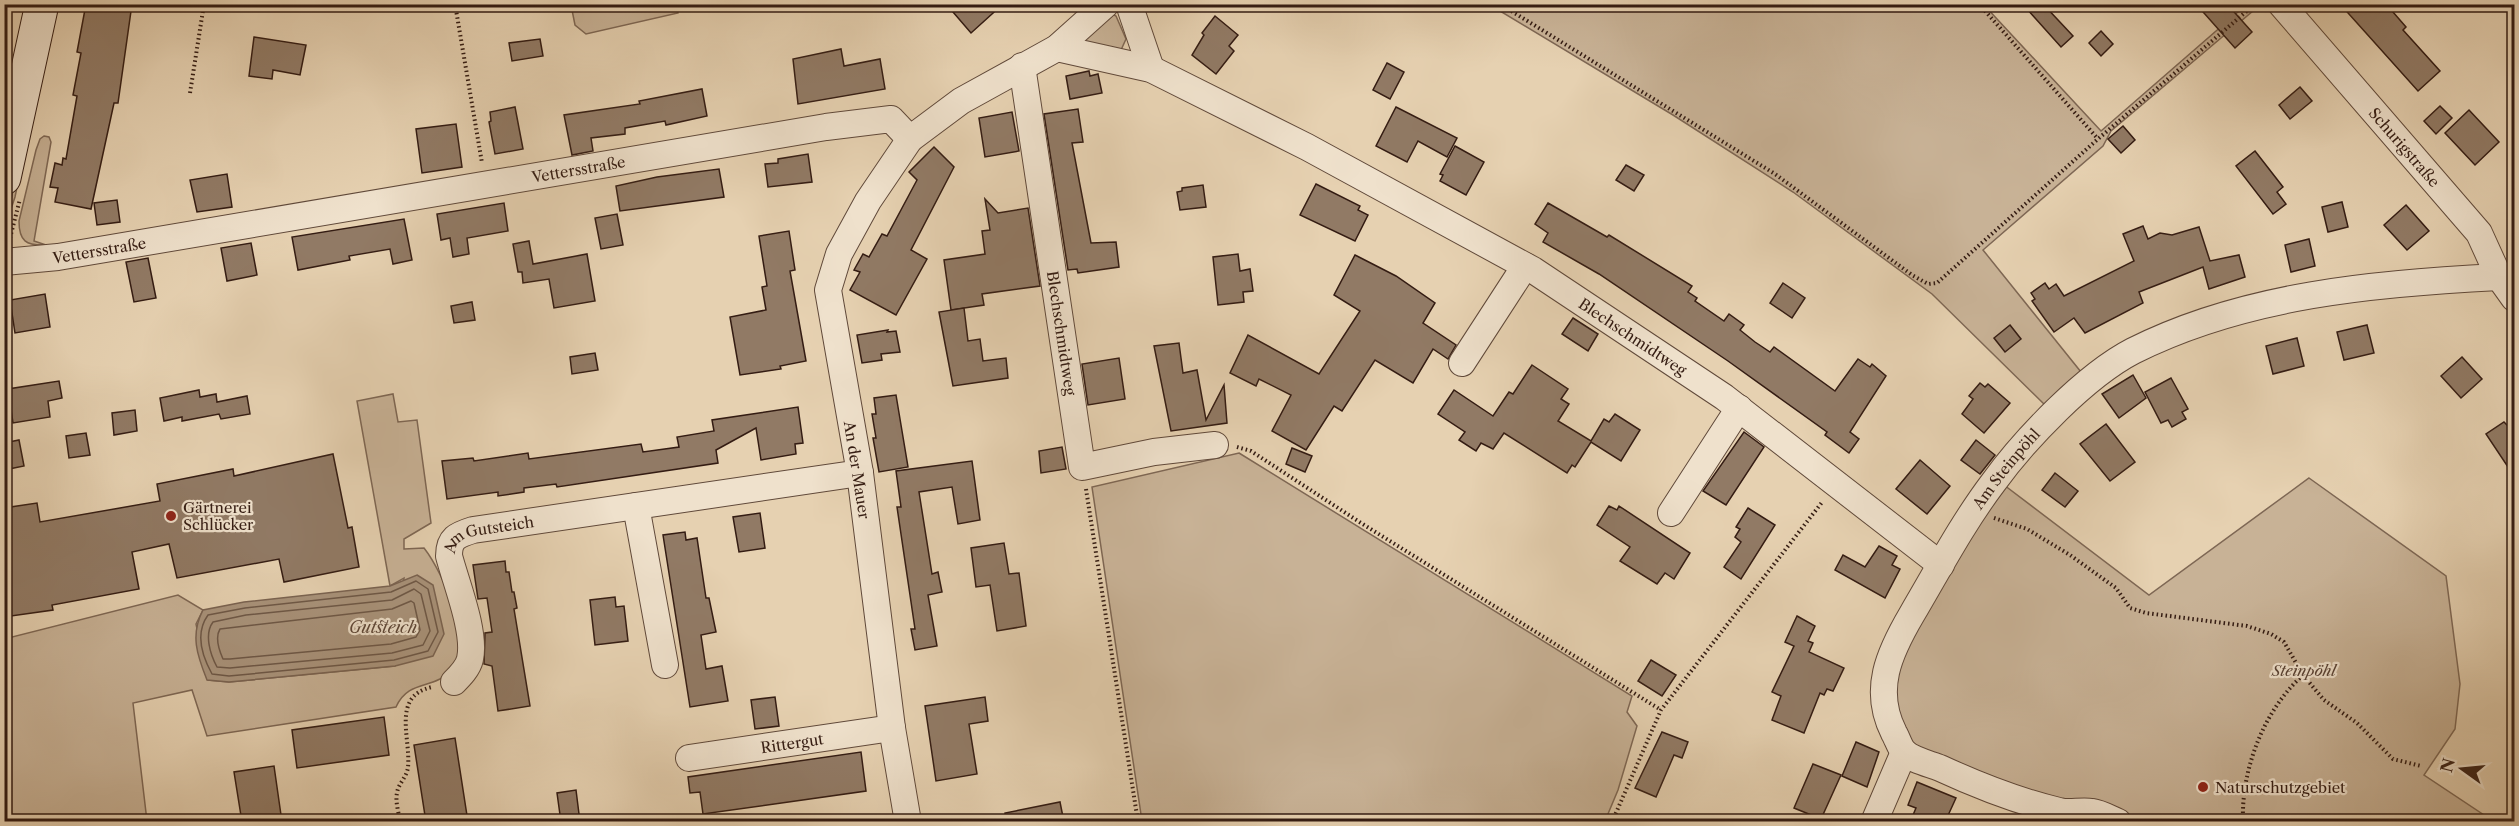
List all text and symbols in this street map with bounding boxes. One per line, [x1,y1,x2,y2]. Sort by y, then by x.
street label: Schurigstraße [2365,103,2444,191]
street label: Vettersstraße [529,152,627,186]
street label: Vettersstraße [51,233,147,267]
street label: Blechschmidtweg [1043,269,1081,397]
street label: Blechschmidtweg [1575,294,1691,379]
street label: An der Mauer [840,419,874,521]
street label: Am Steinpöhl [1967,424,2044,513]
place label: Gärtnerei Schlücker [183,498,254,534]
marker: Gärtnerei Schlücker [164,509,178,523]
street label: Am Gutsteich [439,512,536,556]
water label: Gutsteich [349,617,417,637]
park label: Steinpöhl [2271,661,2338,680]
street label: Rittergut [759,729,825,757]
north arrow [2432,739,2492,799]
text: N [2436,756,2459,774]
place label: Naturschutzgebiet [2215,778,2346,797]
marker: Naturschutzgebiet [2196,780,2210,794]

